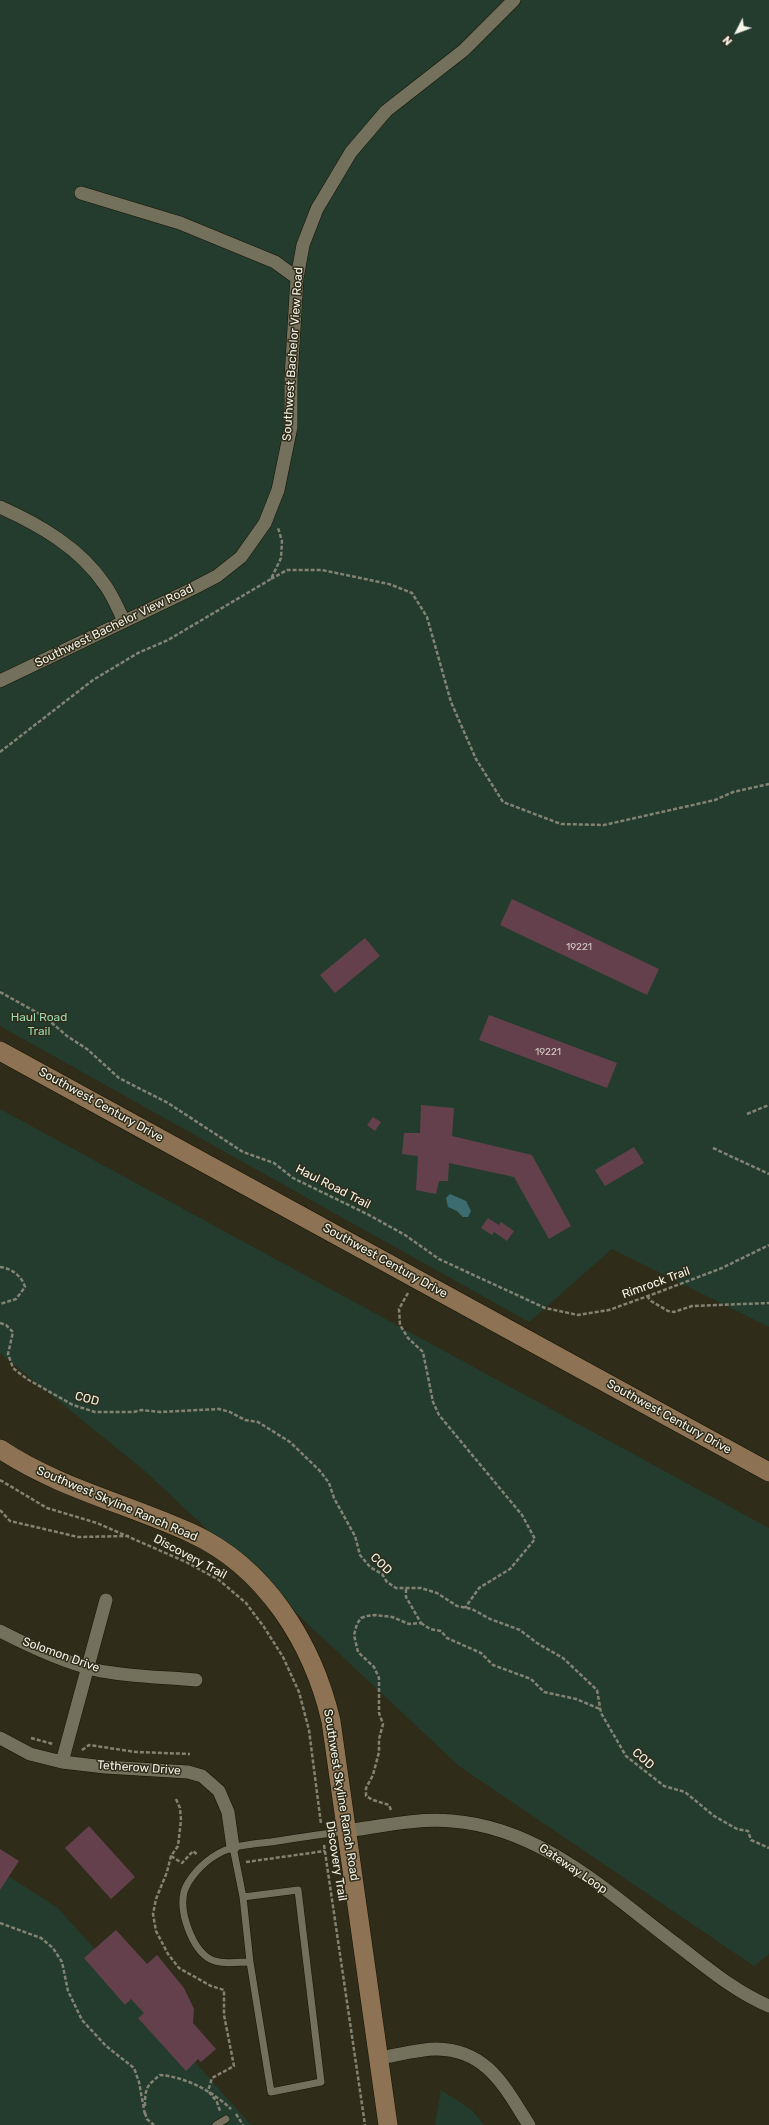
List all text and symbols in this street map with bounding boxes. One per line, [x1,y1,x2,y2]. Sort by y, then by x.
north arrow [717,12,757,52]
text: N [720,33,735,48]
street label: Southwest Bachelor View Road [280,267,306,441]
street label: Southwest Bachelor View Road [33,581,195,671]
house number: 19221 [566,941,592,953]
park label: Haul Road Trail [11,1011,67,1039]
house number: 19221 [535,1046,561,1058]
street label: Southwest Century Drive [36,1065,166,1145]
street label: Haul Road Trail [293,1162,373,1212]
street label: Southwest Century Drive [320,1221,450,1301]
street label: Rimrock Trail [620,1264,692,1302]
street label: Southwest Century Drive [604,1377,734,1457]
street label: COD [73,1389,101,1409]
street label: Southwest Skyline Ranch Road [34,1463,200,1545]
street label: Discovery Trail [151,1532,229,1582]
street label: COD [367,1550,395,1578]
street label: Solomon Drive [21,1634,101,1676]
street label: Southwest Skyline Ranch Road [320,1708,362,1882]
street label: COD [629,1746,657,1772]
street label: Tetherow Drive [97,1758,181,1778]
street label: Discovery Trail [323,1820,349,1902]
street label: Gateway Loop [536,1841,610,1897]

